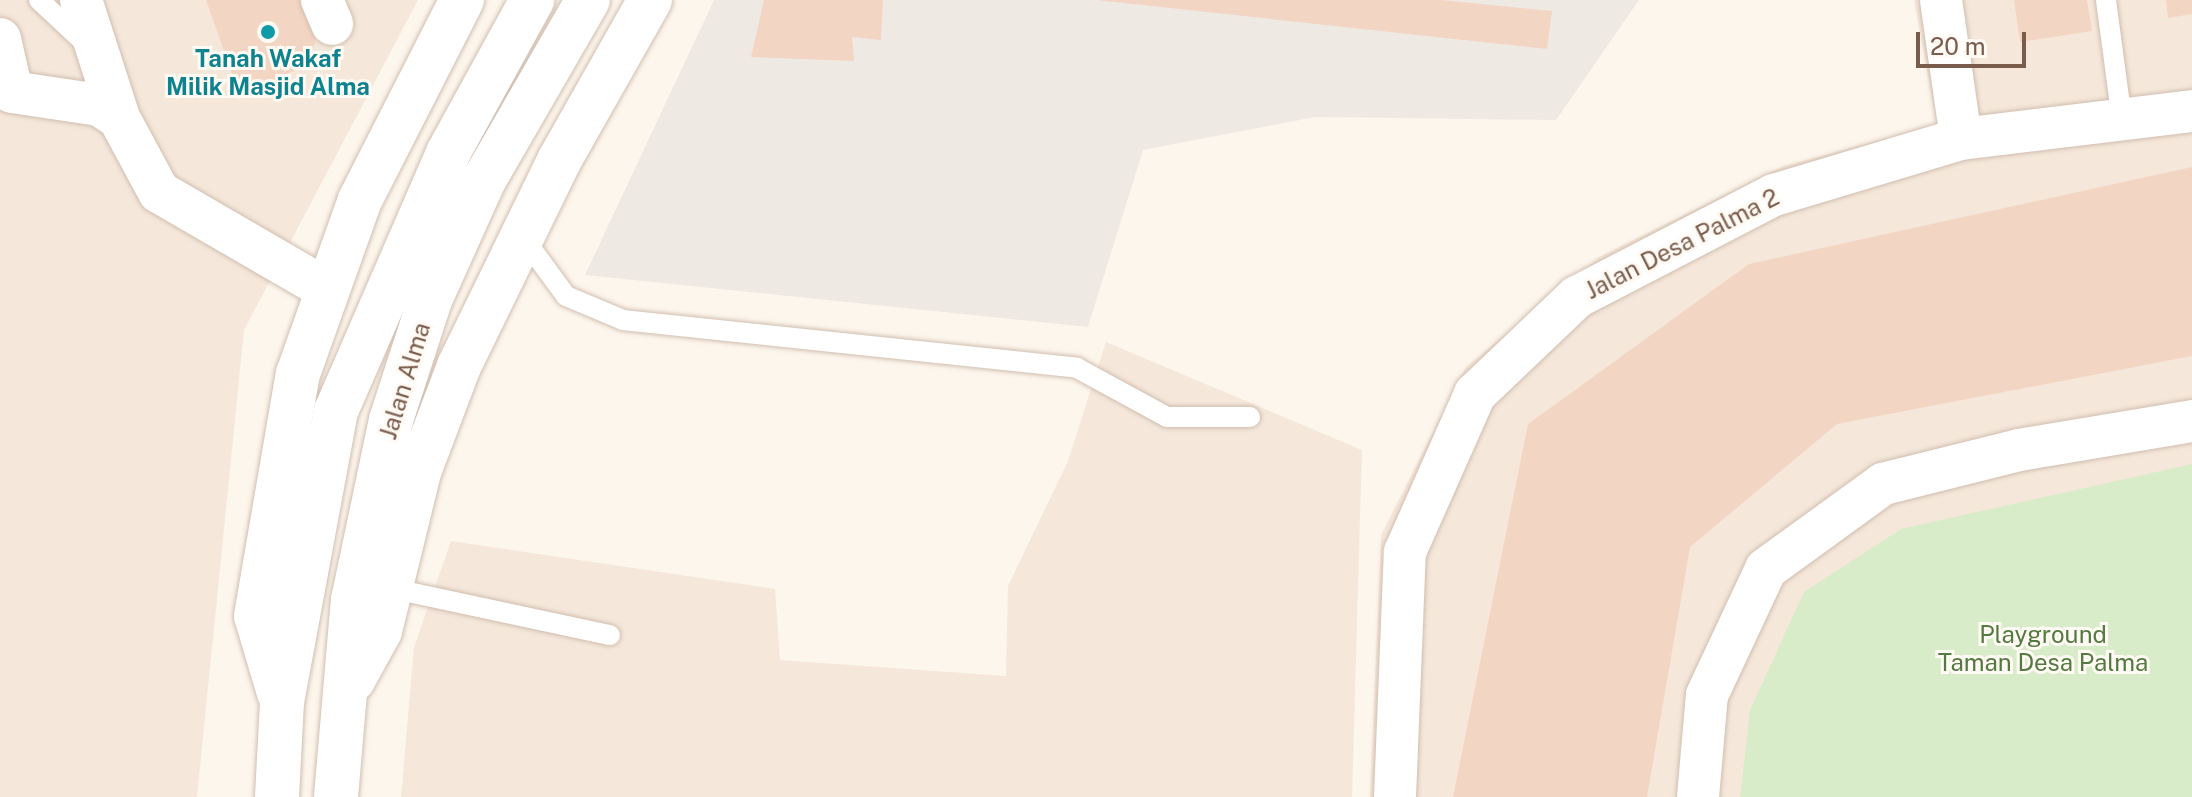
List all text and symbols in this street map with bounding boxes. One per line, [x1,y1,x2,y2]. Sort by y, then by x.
scale bar [1920,16,2030,66]
marker: Tanah Wakaf Milik Masjid Alma [259,23,277,41]
text: 20 m [1930,32,1986,60]
place label: Tanah Wakaf Milik Masjid Alma [166,45,370,101]
street label: Jalan Desa Palma 2 [1580,183,1784,305]
street label: Jalan Alma [374,319,436,443]
park label: Playground Taman Desa Palma [1938,621,2148,677]

